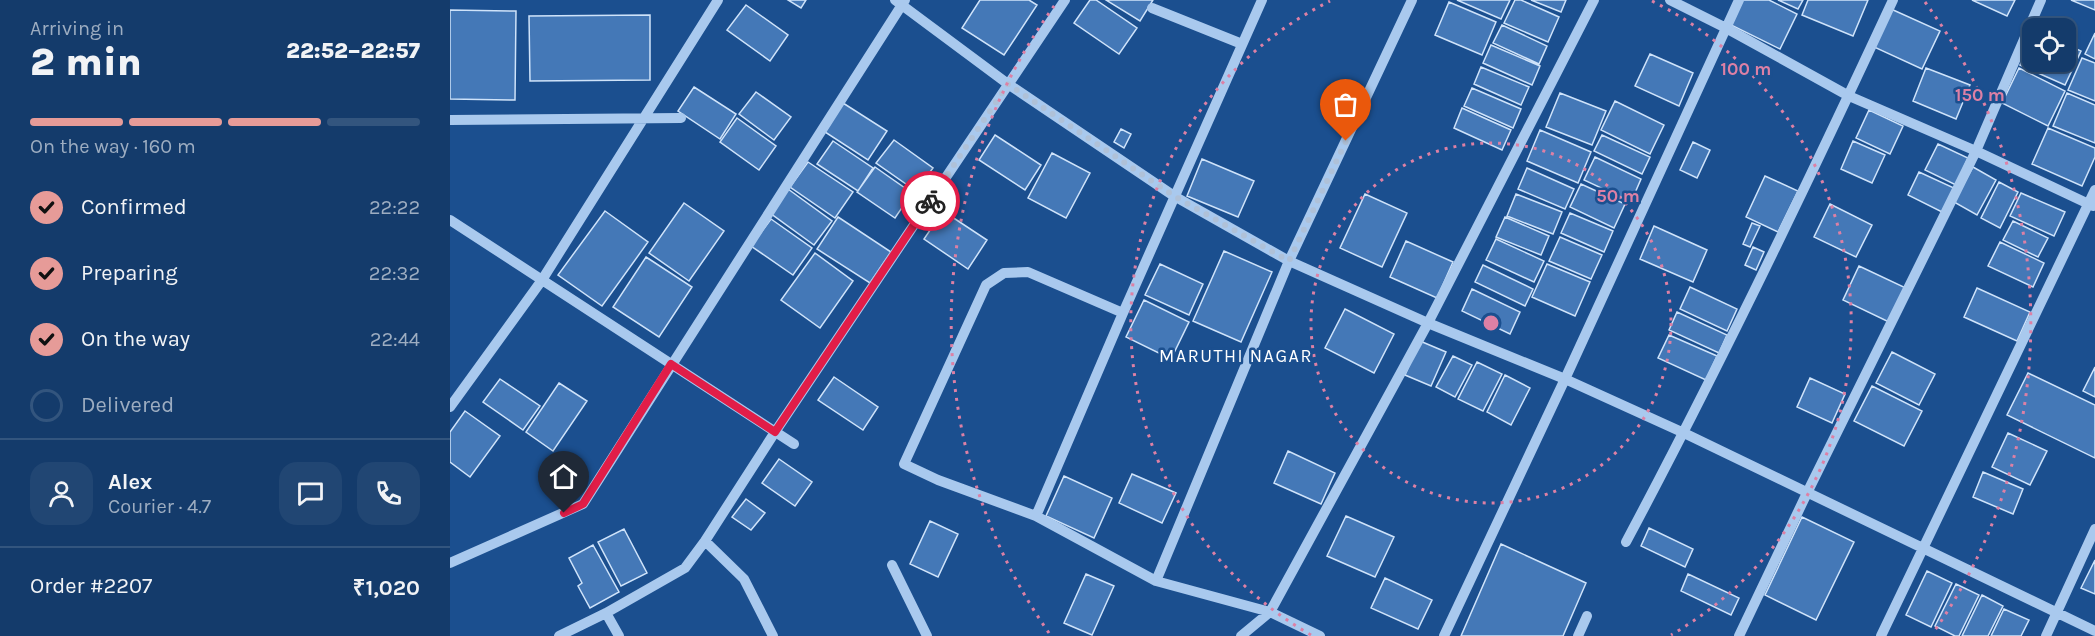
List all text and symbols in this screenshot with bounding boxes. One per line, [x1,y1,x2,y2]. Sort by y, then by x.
text: Arriving in [30,17,124,40]
map controls [2022,18,2076,72]
button: locate [2022,18,2076,72]
text: 22:52–22:57 [286,38,420,64]
text: 2 min [30,39,142,85]
text: 100 m [1721,58,1771,80]
pin [1320,79,1371,141]
text: 150 m [1955,84,2005,106]
icon: bag [1329,88,1362,121]
text: On the way · 160 m [30,135,196,158]
courier [900,171,960,231]
icon: bike [914,185,947,218]
text: 50 m [1596,185,1640,207]
icon: check [30,191,63,224]
text: Confirmed [81,194,187,220]
text: 22:22 [369,196,420,219]
icon: check [30,257,63,290]
text: Preparing [81,260,178,286]
text: 22:32 [369,262,420,285]
centre of rings [1481,313,1501,333]
icon: check [30,323,63,356]
text: On the way [81,326,190,352]
text: 22:44 [370,328,420,351]
district label: MARUTHI NAGAR [1159,345,1313,367]
text: Delivered [81,392,174,418]
pin [538,451,589,513]
icon: home [547,460,580,493]
button: person [30,462,93,525]
button: chat [279,462,342,525]
button: phone [357,462,420,525]
text: Alex [108,469,152,495]
text: Courier · 4.7 [108,495,211,518]
text: Order #2207 [30,573,152,599]
text: ₹1,020 [353,575,420,601]

